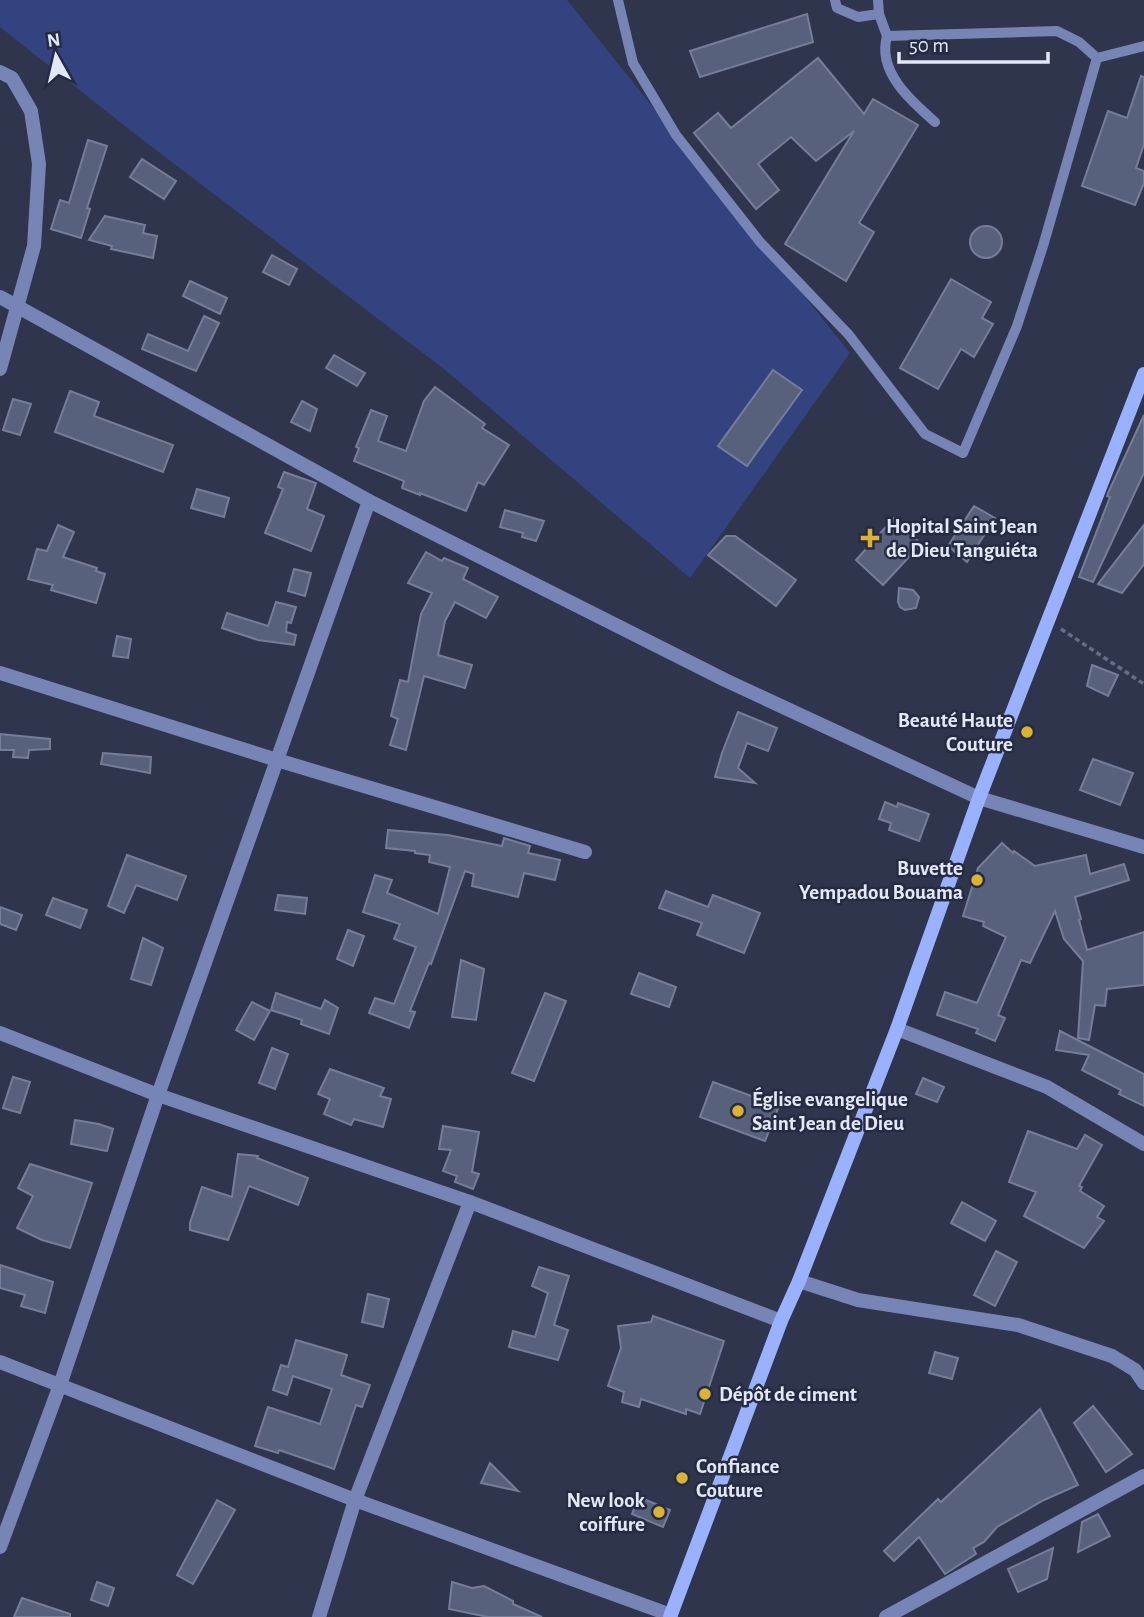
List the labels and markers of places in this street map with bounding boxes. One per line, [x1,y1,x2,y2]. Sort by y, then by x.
place label: Hopital Saint Jean de Dieu Tanguiéta [886,516,1038,561]
marker: Hopital Saint Jean de Dieu Tanguiéta [860,528,880,548]
place label: Beauté Haute Couture [898,710,1013,755]
marker: Beauté Haute Couture [1019,724,1035,740]
place label: Buvette Yempadou Bouama [799,858,963,903]
marker: Buvette Yempadou Bouama [969,872,985,888]
place label: Église evangelique Saint Jean de Dieu [752,1086,908,1134]
marker: Église evangelique Saint Jean de Dieu [730,1103,746,1119]
place label: Dépôt de ciment [719,1384,857,1405]
marker: Dépôt de ciment [697,1386,713,1402]
place label: Confiance Couture [696,1456,779,1501]
marker: Confiance Couture [674,1470,690,1486]
place label: New look coiffure [566,1490,646,1535]
marker: New look coiffure [651,1504,667,1520]

